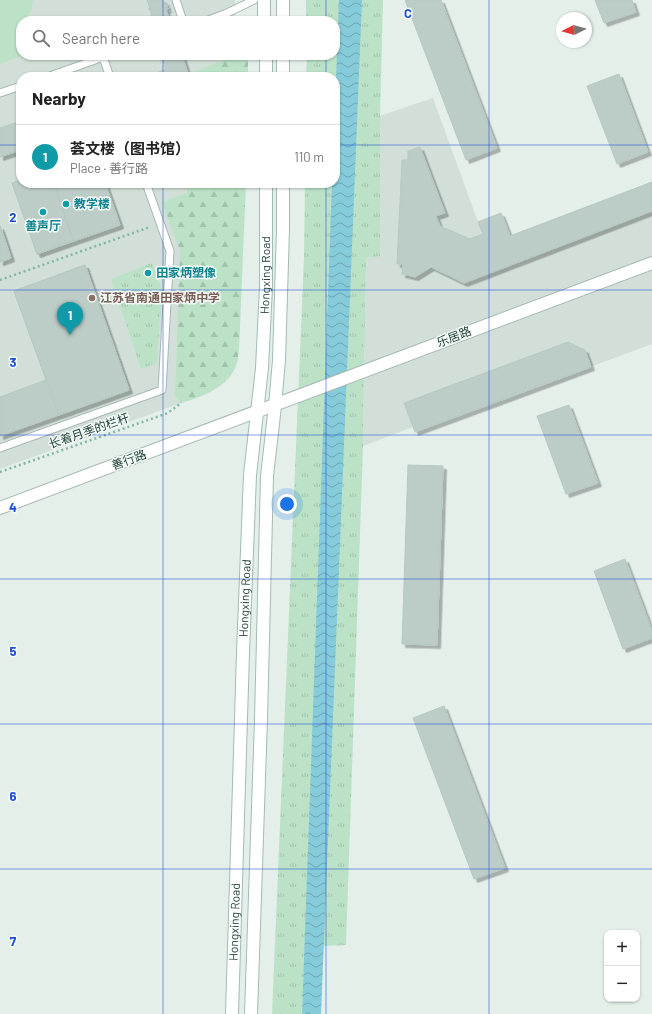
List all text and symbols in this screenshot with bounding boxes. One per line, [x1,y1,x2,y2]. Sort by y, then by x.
text: C [404,5,412,21]
north arrow [556,12,592,48]
search box [16,16,340,60]
icon: search [30,27,52,49]
text: Search here [62,29,140,47]
text: Nearby [32,88,86,108]
text: 荟文楼（图书馆） [70,139,190,157]
text: 1 [43,149,47,165]
text: 110 m [294,149,324,165]
text: Place · 善行路 [70,160,148,176]
place label: 教学楼 [74,196,110,210]
marker: 教学楼 [61,199,71,209]
marker: 善声厅 [38,207,48,217]
text: 2 [9,209,17,225]
place label: 善声厅 [25,218,61,232]
street label: Hongxing Road [257,236,272,314]
place label: 田家炳塑像 [156,265,216,279]
marker: 田家炳塑像 [143,268,153,278]
place label: 江苏省南通田家炳中学 [100,290,220,304]
marker: 江苏省南通田家炳中学 [87,293,97,303]
pin: 1 [57,302,83,335]
street label: 乐居路 [434,323,473,349]
text: 3 [9,354,17,370]
street label: 长着月季的栏杆 [47,410,131,450]
street label: 善行路 [109,446,148,472]
your location [277,494,297,514]
text: 4 [9,499,17,515]
street label: Hongxing Road [236,559,253,637]
text: 5 [9,643,17,659]
text: 6 [10,788,17,804]
street label: Hongxing Road [226,883,242,961]
map controls [604,930,640,1002]
button: + [604,930,640,966]
text: 7 [10,933,17,949]
button: − [604,966,640,1002]

